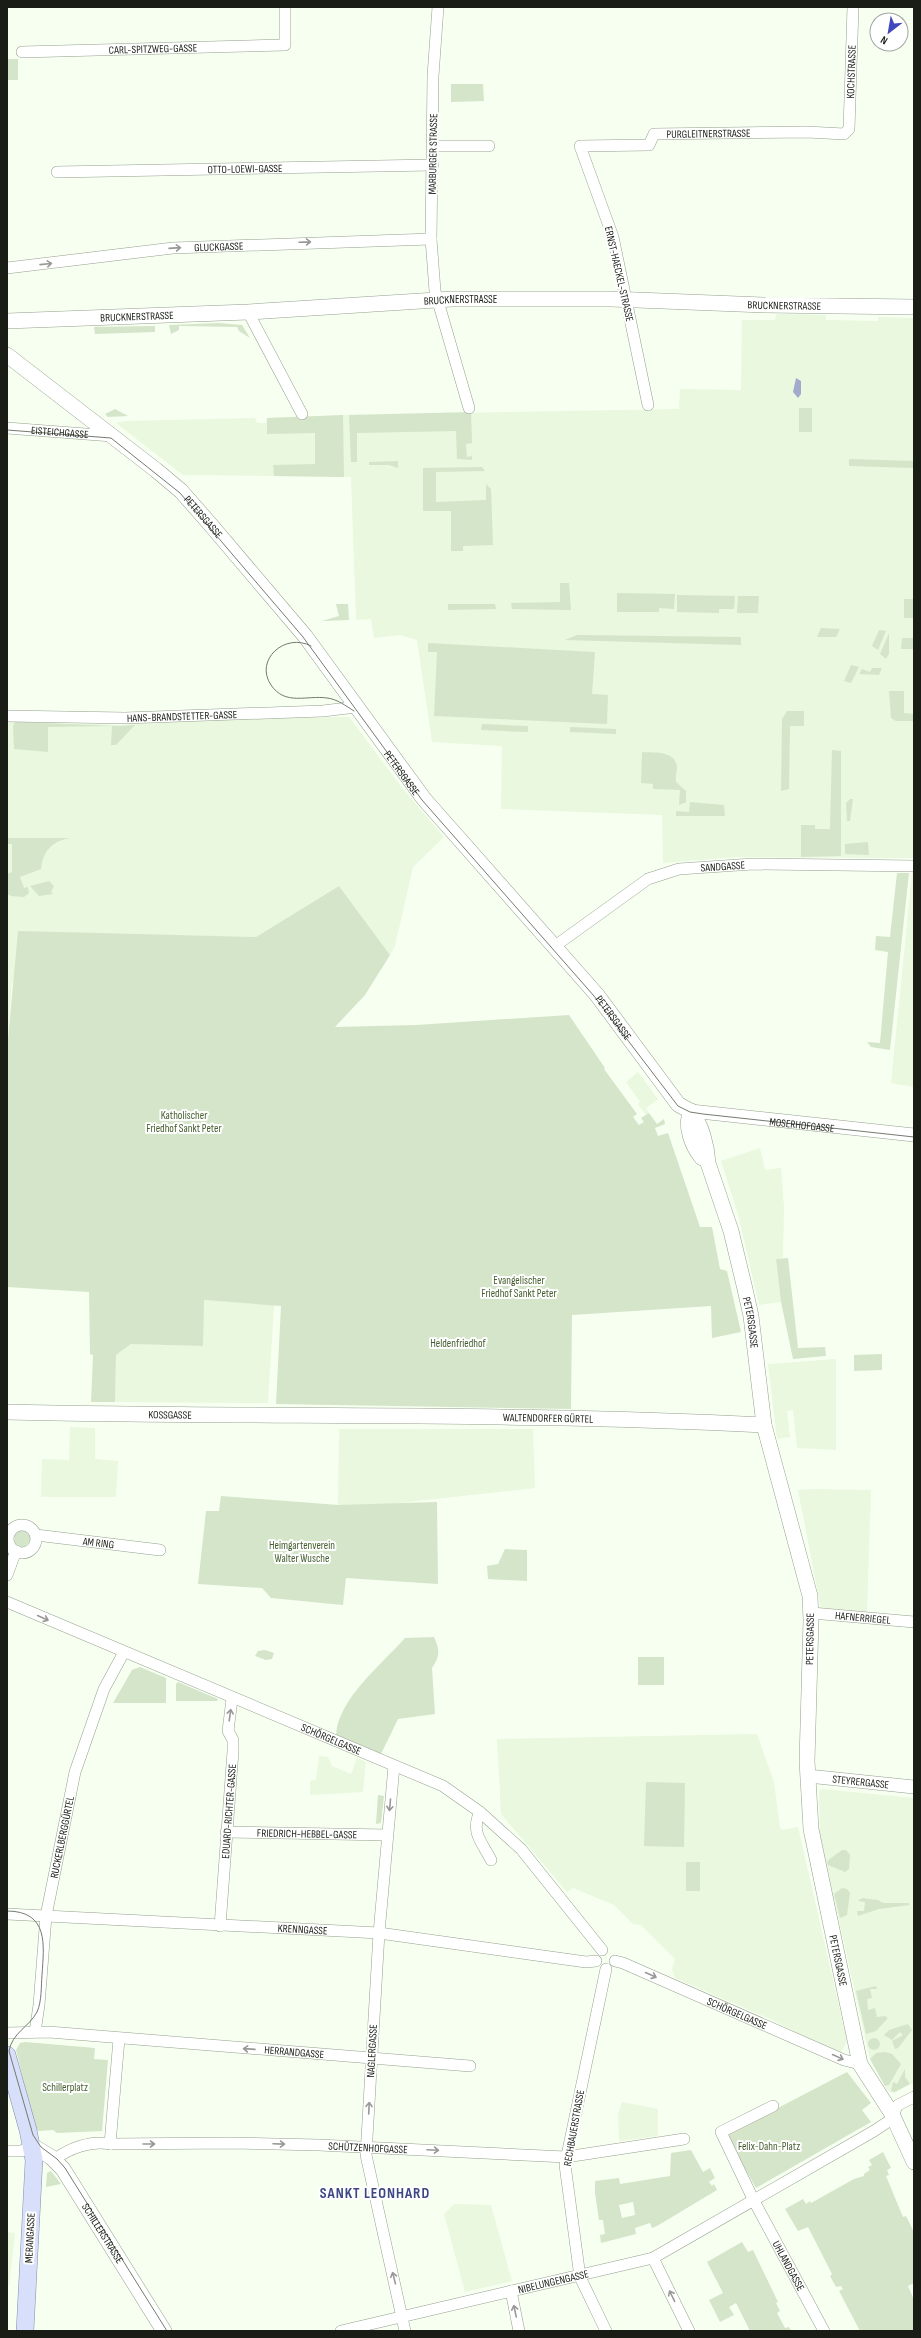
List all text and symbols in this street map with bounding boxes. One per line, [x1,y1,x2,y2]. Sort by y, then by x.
north arrow [869,12,909,52]
text: N [878,33,890,47]
street label: CARL-SPITZWEG-GASSE [109,41,197,56]
street label: KOCHSTRASSE [844,45,858,99]
street label: MARBURGER STRASSE [426,113,440,195]
street label: PURGLEITNERSTRASSE [666,126,751,140]
street label: OTTO-LOEWI-GASSE [207,161,283,176]
street label: ERNST-HAECKEL-STRASSE [602,225,636,323]
street label: GLUCKGASSE [194,239,244,254]
one-way arrow [298,239,311,246]
one-way arrow [168,244,181,252]
one-way arrow [39,260,52,267]
street label: BRUCKNERSTRASSE [423,293,497,307]
street label: BRUCKNERSTRASSE [747,298,821,312]
street label: BRUCKNERSTRASSE [100,308,174,324]
street label: EISTEICHGASSE [31,423,89,441]
street label: PETERSGASSE [181,493,225,541]
street label: HANS-BRANDSTETTER-GASSE [127,708,237,724]
street label: PETERSGASSE [382,748,423,798]
street label: SANDGASSE [700,858,745,874]
street label: PETERSGASSE [593,993,634,1042]
park label: Katholischer Friedhof Sankt Peter [146,1109,222,1135]
street label: MOSERHOFGASSE [769,1115,835,1135]
park label: Evangelischer Friedhof Sankt Peter [481,1274,557,1300]
street label: PETERSGASSE [740,1295,761,1349]
park label: Heldenfriedhof [430,1337,487,1350]
street label: KOSSGASSE [148,1408,192,1421]
street label: WALTENDORFER GÜRTEL [503,1411,593,1425]
street label: AM RING [81,1534,115,1551]
park label: Heimgartenverein Walter Wusche [269,1539,335,1565]
street label: HAFNERRIEGEL [834,1609,891,1626]
street label: PETERSGASSE [803,1613,817,1665]
one-way arrow [36,1615,48,1623]
one-way arrow [226,1709,234,1722]
street label: SCHÖRGELGASSE [299,1720,363,1757]
street label: EDUARD-RICHTER-GASSE [219,1764,239,1859]
street label: STEYRERGASSE [832,1772,890,1791]
street label: RUCKERLBERGGÜRTEL [47,1795,76,1879]
one-way arrow [386,1798,394,1811]
street label: FRIEDRICH-HEBBEL-GASSE [257,1826,357,1841]
street label: KRENNGASSE [277,1921,328,1937]
street label: PETERSGASSE [827,1934,850,1987]
one-way arrow [645,1972,657,1979]
street label: SCHÖRGELGASSE [705,1994,769,2032]
street label: NAGLERGASSE [364,2024,380,2078]
street label: HERRANDGASSE [264,2043,325,2061]
one-way arrow [243,2045,256,2052]
one-way arrow [831,2054,843,2061]
park label: Schillerplatz [42,2081,88,2094]
street label: RECHBAUERSTRASSE [561,2089,587,2167]
one-way arrow [366,2102,373,2115]
street label: SCHÜTZENHOFGASSE [328,2139,408,2156]
one-way arrow [142,2140,155,2148]
one-way arrow [272,2140,285,2148]
park label: Felix-Dahn-Platz [738,2140,800,2153]
one-way arrow [426,2146,439,2154]
district label: SANKT LEONHARD [320,2184,430,2203]
street label: SCHILLERSTRASSE [79,2201,127,2266]
street label: MERANGASSE [22,2213,38,2263]
street label: UHLANDGASSE [770,2238,808,2293]
street label: NIBELUNGENGASSE [517,2267,590,2296]
one-way arrow [390,2272,397,2285]
one-way arrow [668,2290,675,2302]
one-way arrow [511,2305,519,2318]

